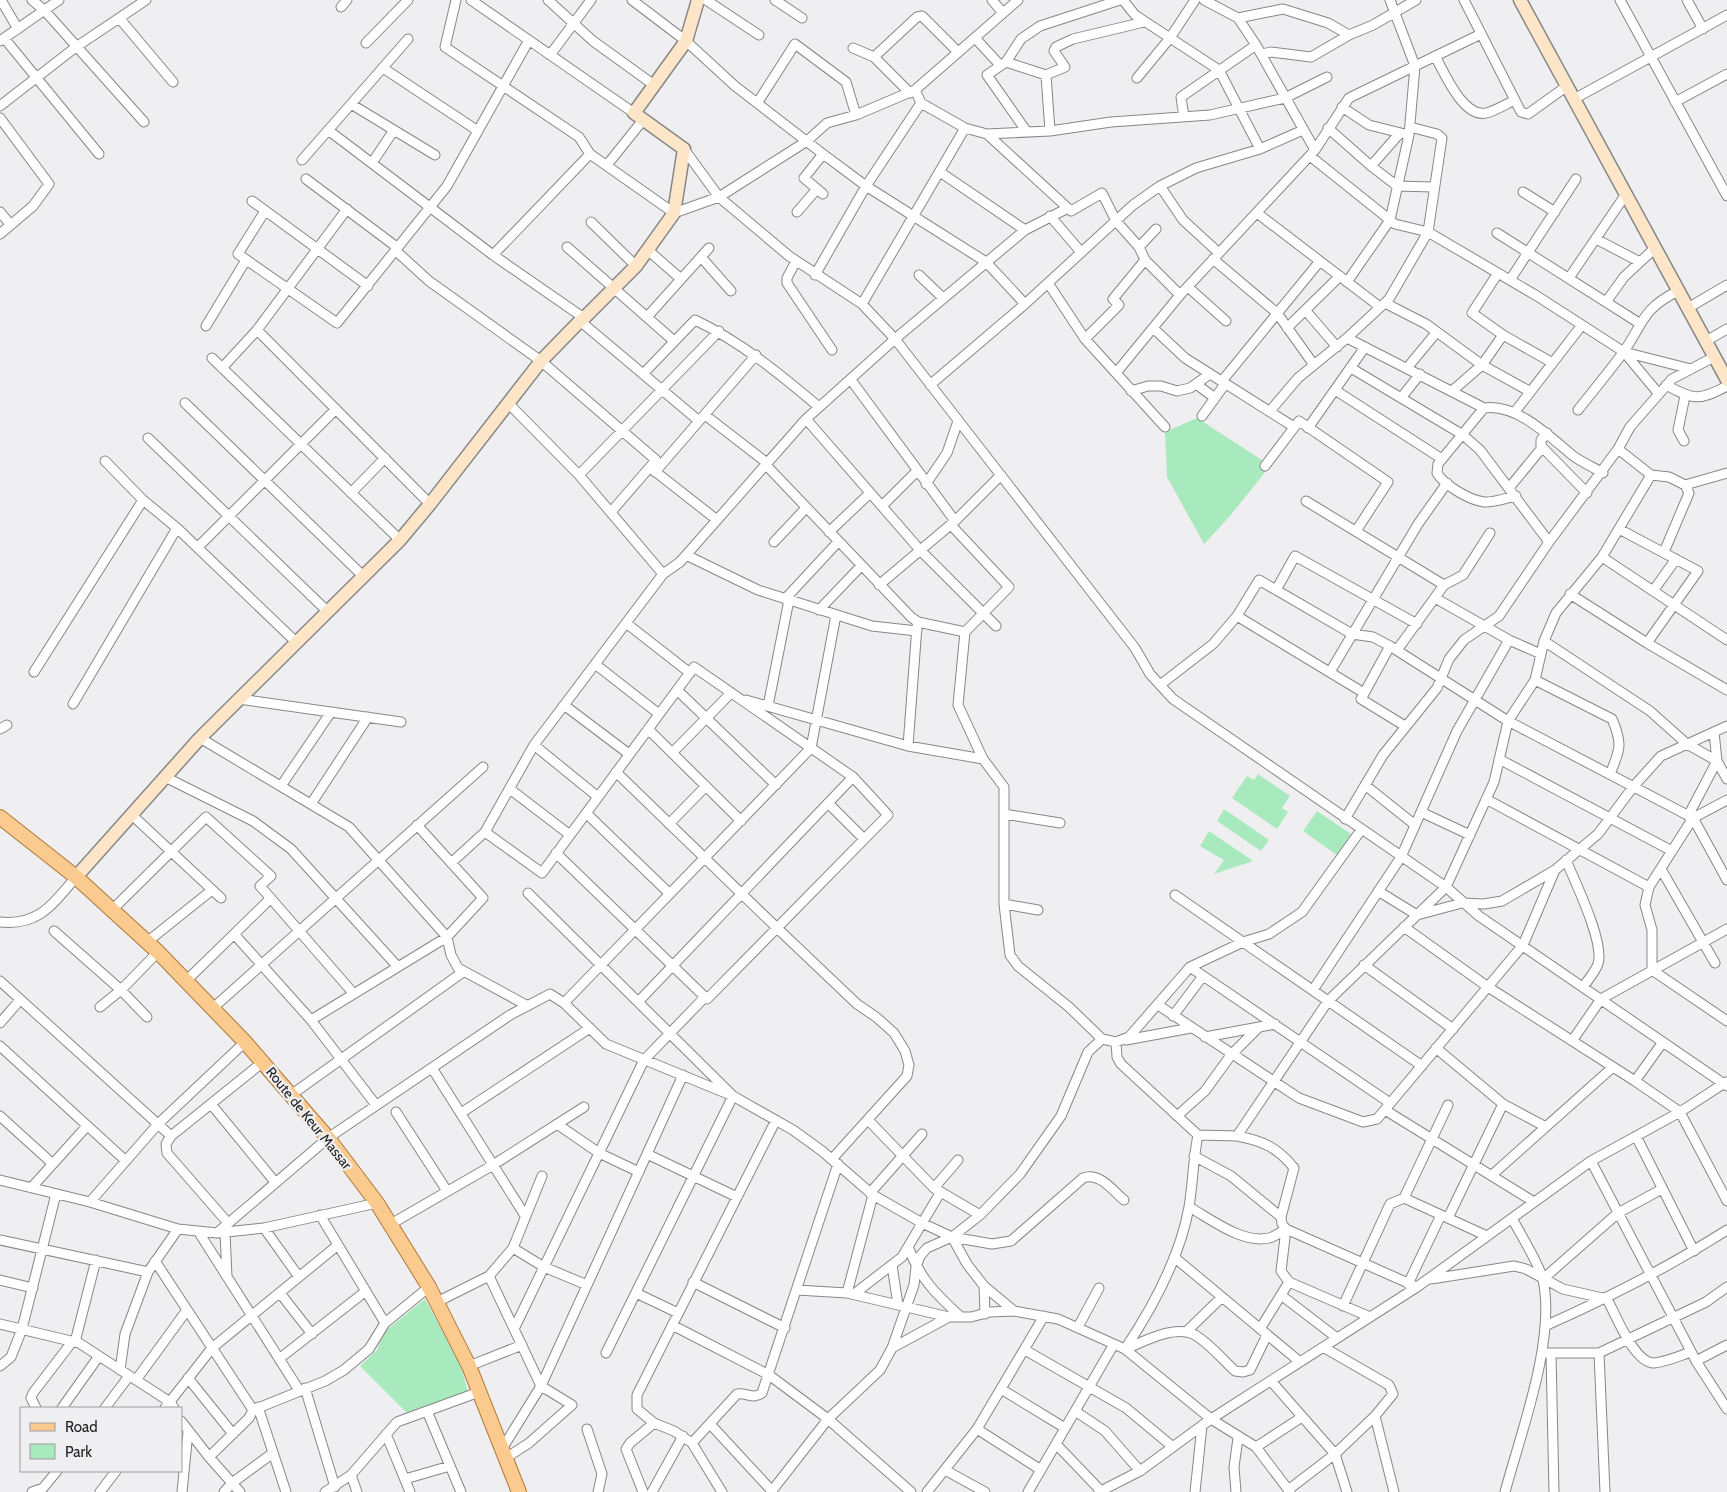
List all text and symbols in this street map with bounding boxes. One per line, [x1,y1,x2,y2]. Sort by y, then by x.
street label: Route de Keur Massar [262,1063,356,1173]
legend [20,1407,182,1472]
text: Road [65,1418,98,1436]
text: Park [65,1443,92,1461]

